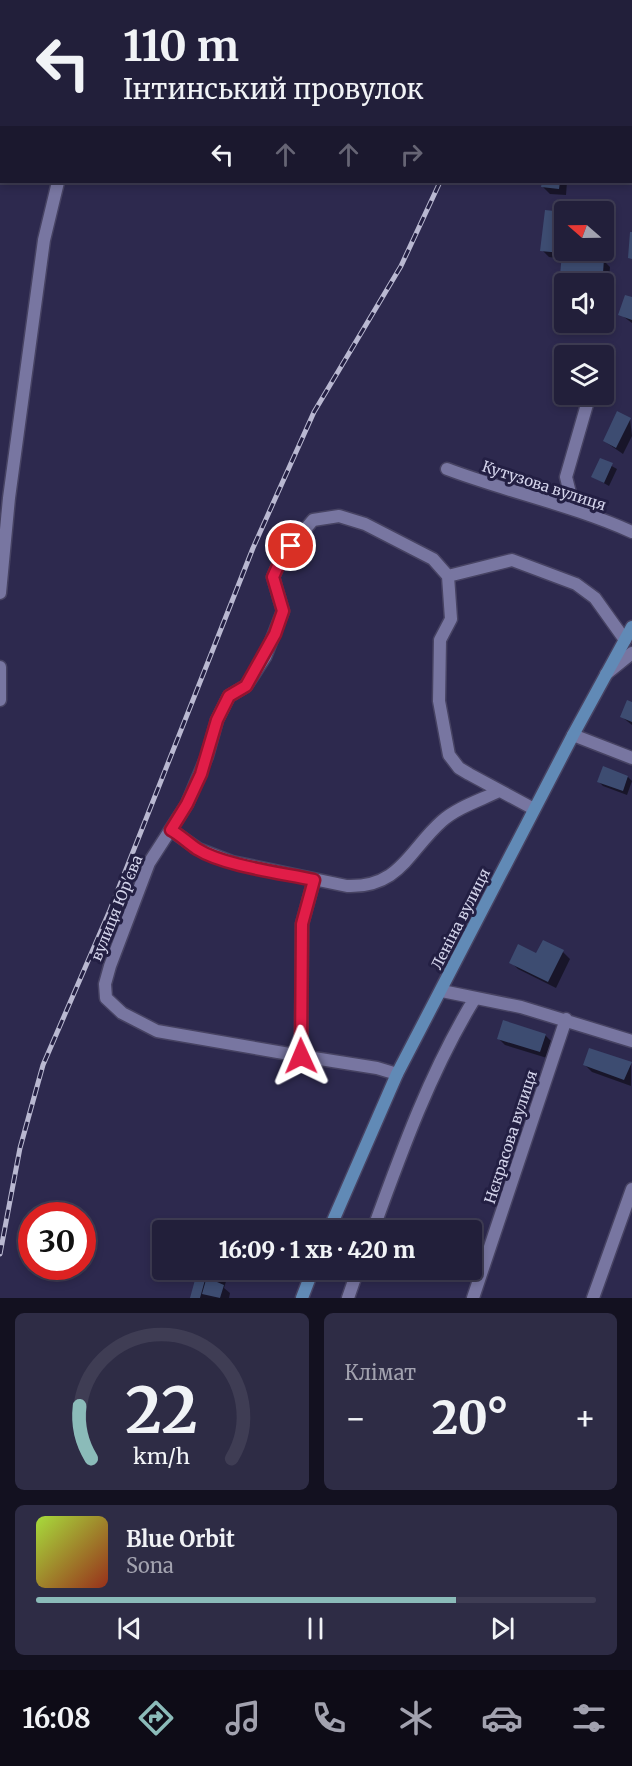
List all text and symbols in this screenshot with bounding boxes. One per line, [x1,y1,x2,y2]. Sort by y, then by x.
text: 110 m [123,20,239,72]
icon: left [24,24,102,102]
text: Інтинський провулок [123,72,423,106]
icon: left [206,138,239,171]
icon: ahead [269,138,302,171]
icon: ahead [332,138,365,171]
icon: right [395,138,428,171]
north arrow [554,201,614,261]
map controls [554,201,614,405]
button: sound [554,273,614,333]
button: layers [554,345,614,405]
street label: Кутузова вулиця [480,457,609,515]
pin [265,520,316,571]
icon: arrive [274,529,307,562]
street label: вулиця Юр'єва [87,852,146,963]
street label: Леніна вулиця [427,865,494,973]
position arrow [269,1024,333,1088]
street label: Нєкрасова вулиця [480,1068,541,1206]
speed limit sign: 30 [18,1202,96,1280]
text: 16:09 · 1 хв · 420 m [219,1236,415,1264]
text: Клімат [345,1360,416,1385]
text: 22 [125,1372,198,1450]
text: 20° [432,1390,509,1446]
text: − [345,1398,367,1439]
text: + [574,1398,596,1439]
text: km/h [133,1443,190,1470]
text: Blue Orbit [126,1525,235,1553]
text: Sona [126,1553,174,1578]
icon: previous [113,1612,146,1645]
icon: pause [299,1612,332,1645]
icon: next [486,1612,519,1645]
icon: directions [135,1697,177,1739]
icon: music [222,1697,264,1739]
icon: phone [308,1697,350,1739]
icon: climate [395,1697,437,1739]
icon: car [481,1697,523,1739]
icon: filters [568,1697,610,1739]
text: 16:08 [22,1701,91,1735]

